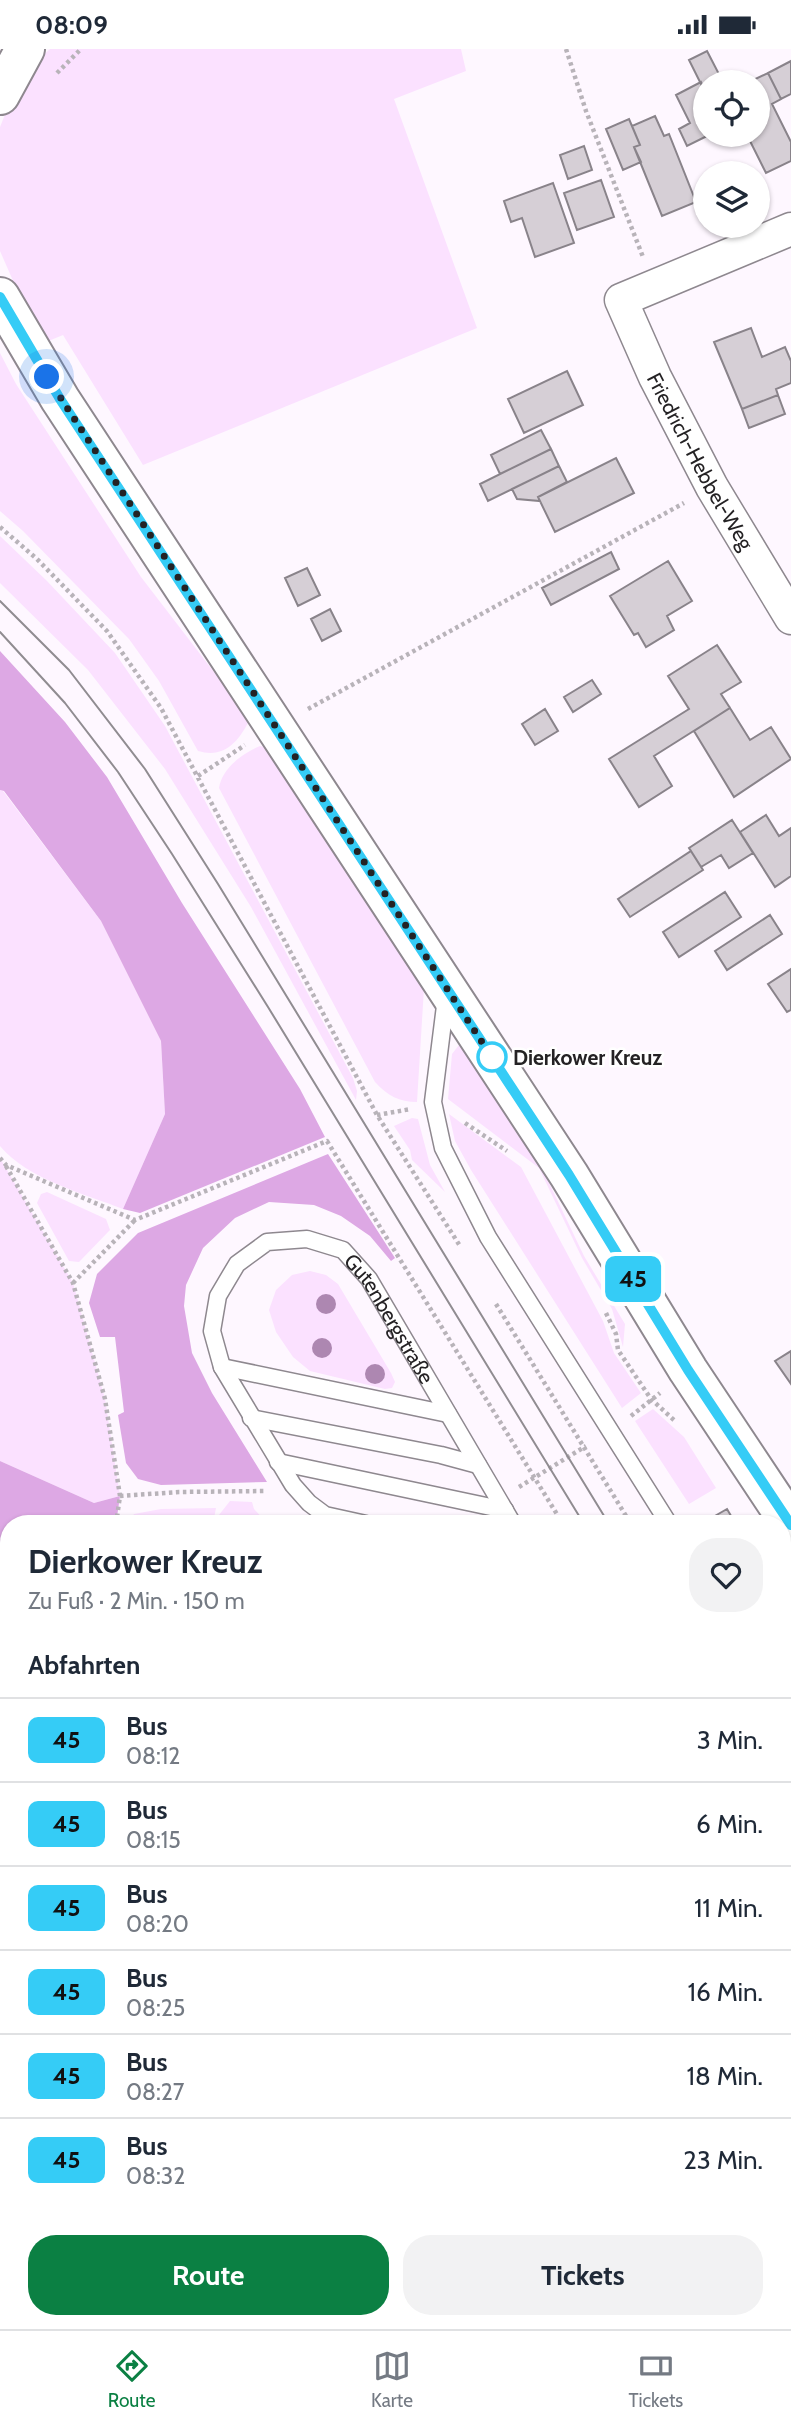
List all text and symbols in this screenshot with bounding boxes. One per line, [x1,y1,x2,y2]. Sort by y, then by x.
text: 08:09 [35,9,108,41]
map controls [693,70,770,238]
button: locate [693,70,770,147]
button: layers [693,161,770,238]
your location [29,359,64,394]
street label: Friedrich-Hebbel-Weg [642,368,759,554]
marker: Dierkower Kreuz [477,1042,507,1072]
place label: Dierkower Kreuz [513,1045,662,1070]
street label: Gutenbergstraße [339,1248,440,1388]
line badge: 45 [602,1256,664,1302]
text: 45 [619,1264,647,1293]
button: heart [689,1538,763,1612]
text: Dierkower Kreuz [28,1541,262,1581]
text: Zu Fuß · 2 Min. · 150 m [28,1587,245,1615]
text: Abfahrten [28,1649,140,1681]
text: Bus [126,1710,167,1742]
text: 3 Min. [697,1724,763,1756]
text: 45 [53,1725,80,1754]
text: 08:12 [126,1742,180,1770]
text: Bus [126,1794,167,1826]
text: 6 Min. [696,1808,763,1840]
text: 45 [53,1809,80,1838]
text: 08:15 [126,1826,181,1854]
text: Bus [126,1878,167,1910]
text: 11 Min. [694,1892,763,1924]
text: 45 [53,1893,80,1922]
text: 08:20 [126,1910,189,1938]
text: Bus [126,1962,167,1994]
text: 16 Min. [688,1976,763,2008]
text: 45 [53,1977,80,2006]
text: 08:25 [126,1994,185,2022]
text: Bus [126,2046,167,2078]
text: 18 Min. [687,2060,763,2092]
text: 45 [53,2061,80,2090]
text: 08:27 [126,2078,184,2106]
text: Bus [126,2130,167,2162]
text: 23 Min. [683,2144,763,2176]
text: 45 [53,2145,80,2174]
text: 08:32 [126,2162,185,2190]
button: Route [28,2235,389,2315]
button: Tickets [403,2235,763,2315]
tab: Route [108,2347,155,2412]
tab: Karte [371,2347,413,2412]
tab: Tickets [628,2347,683,2412]

